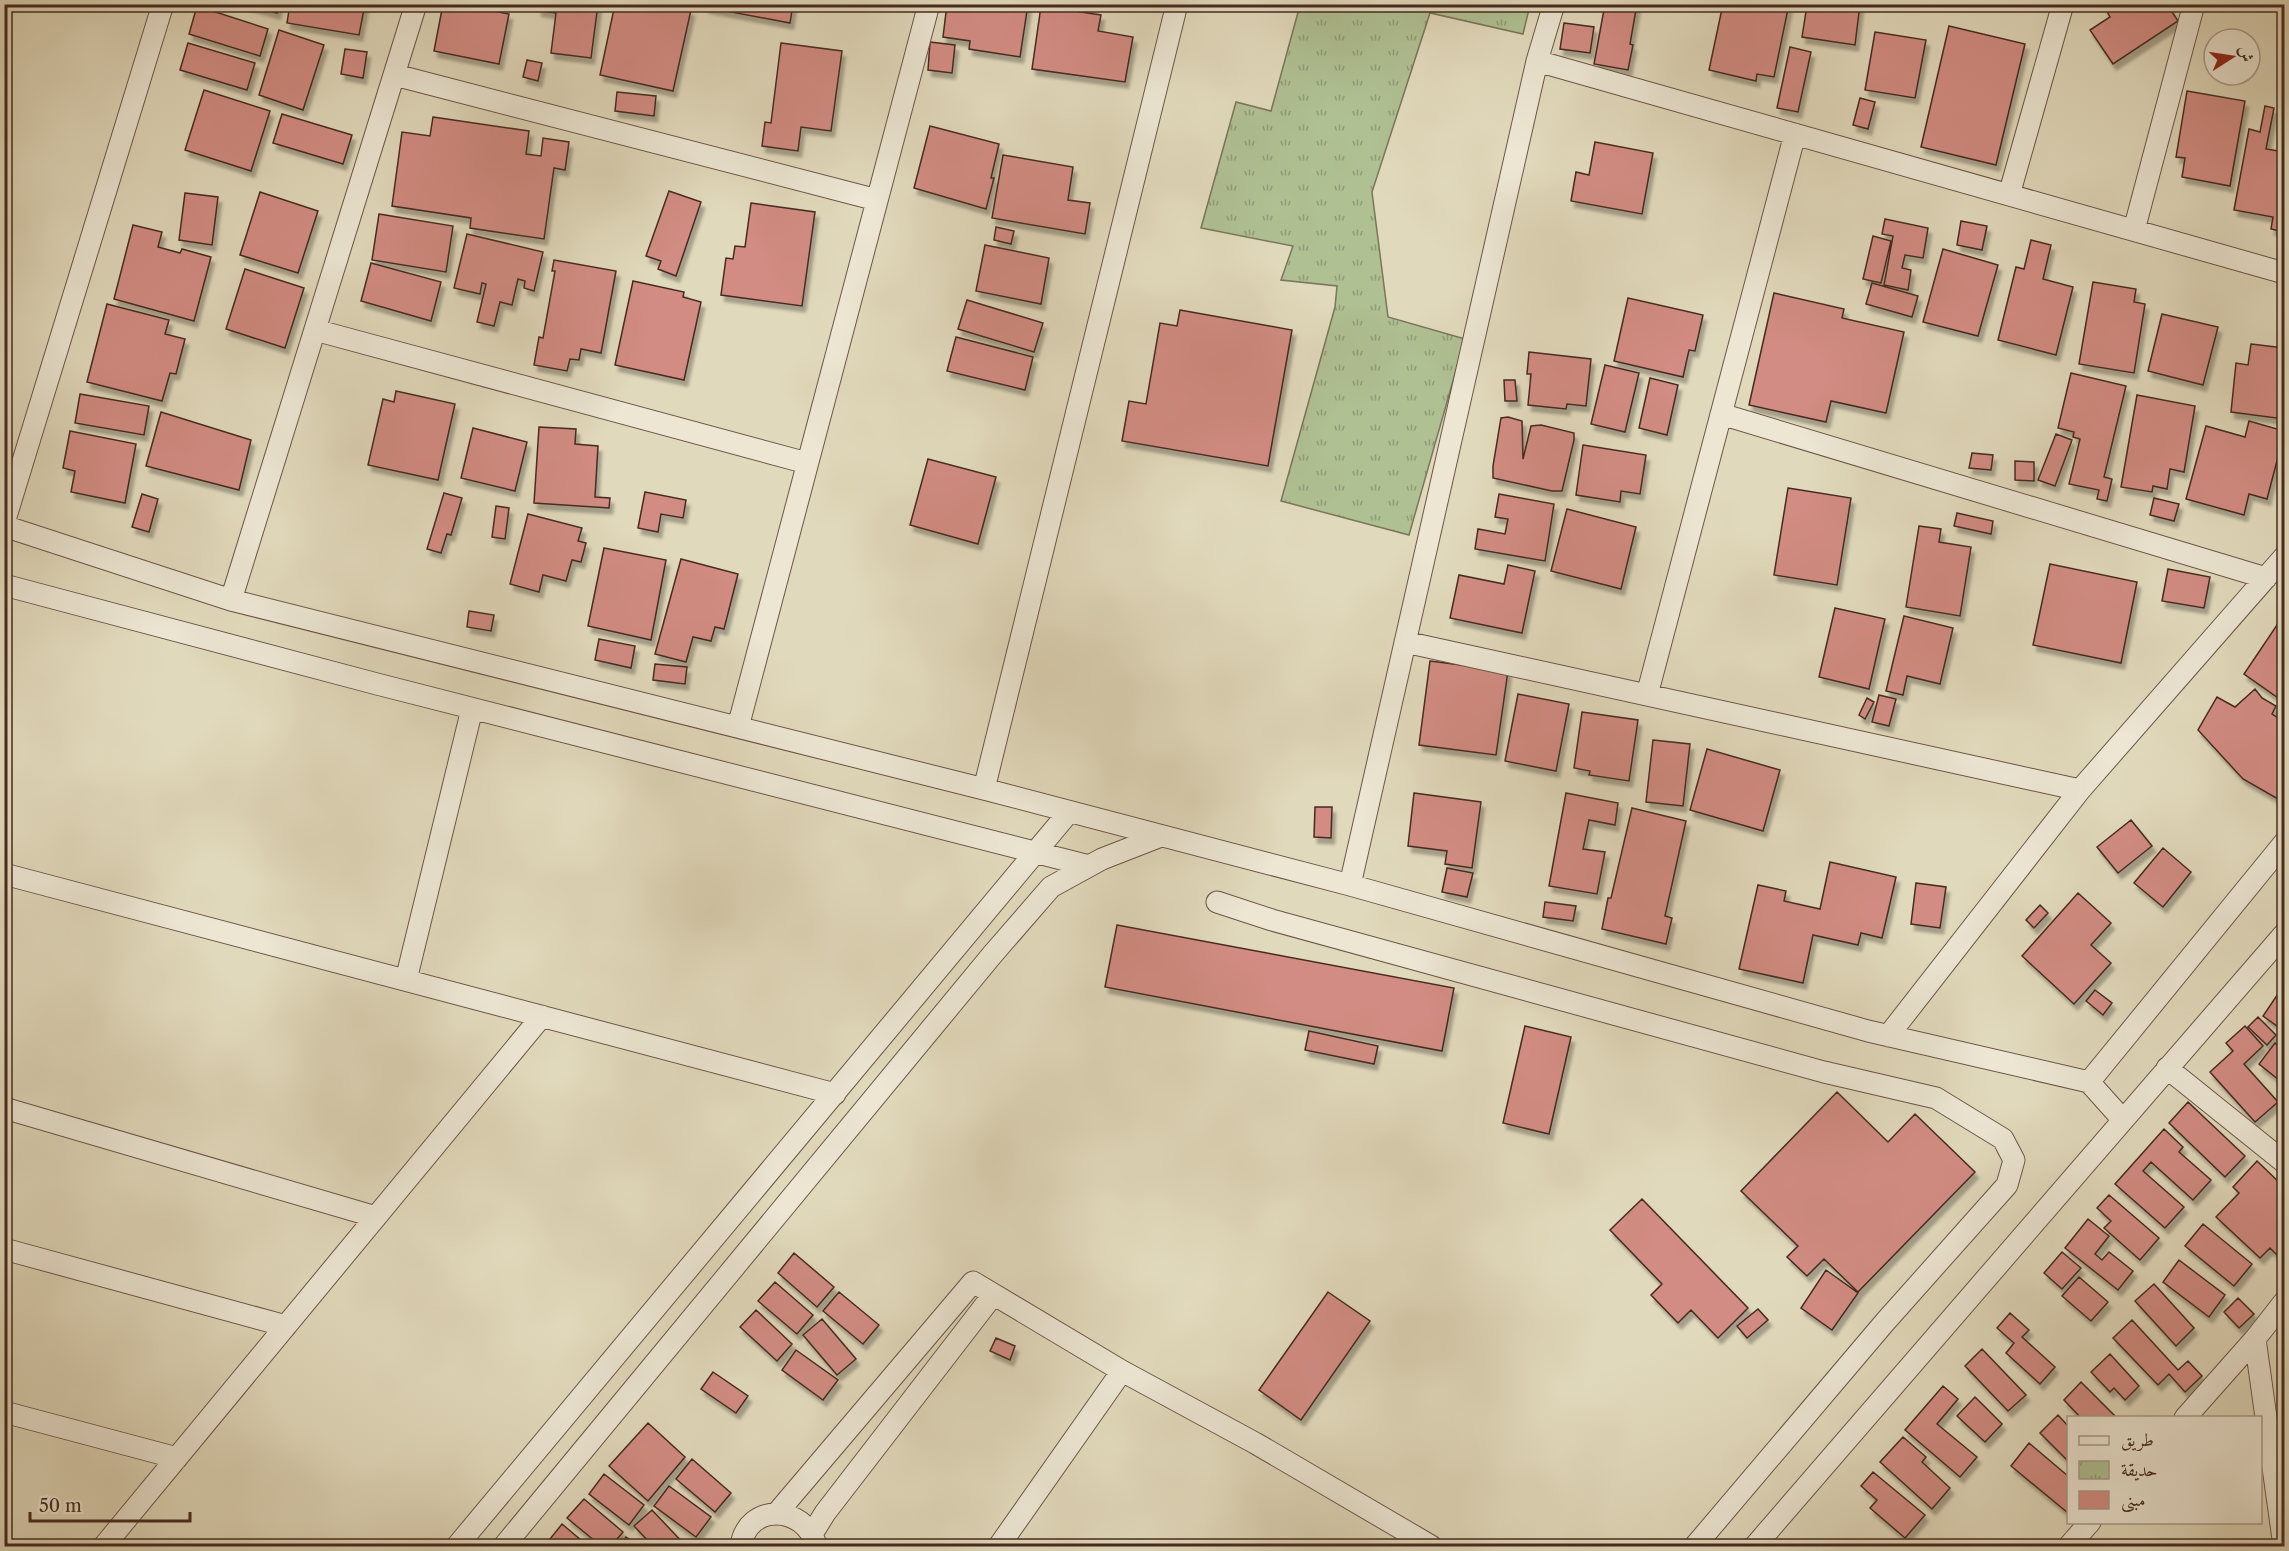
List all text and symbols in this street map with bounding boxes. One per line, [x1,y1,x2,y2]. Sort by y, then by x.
north arrow [2202,27,2262,87]
text: ش [2235,44,2258,64]
legend [2067,1416,2262,1524]
text: طريق [2121,1429,2154,1452]
text: حديقة [2121,1459,2157,1481]
scale bar [30,1485,190,1523]
text: مبنى [2121,1489,2146,1513]
text: 50 m [39,1495,82,1517]

